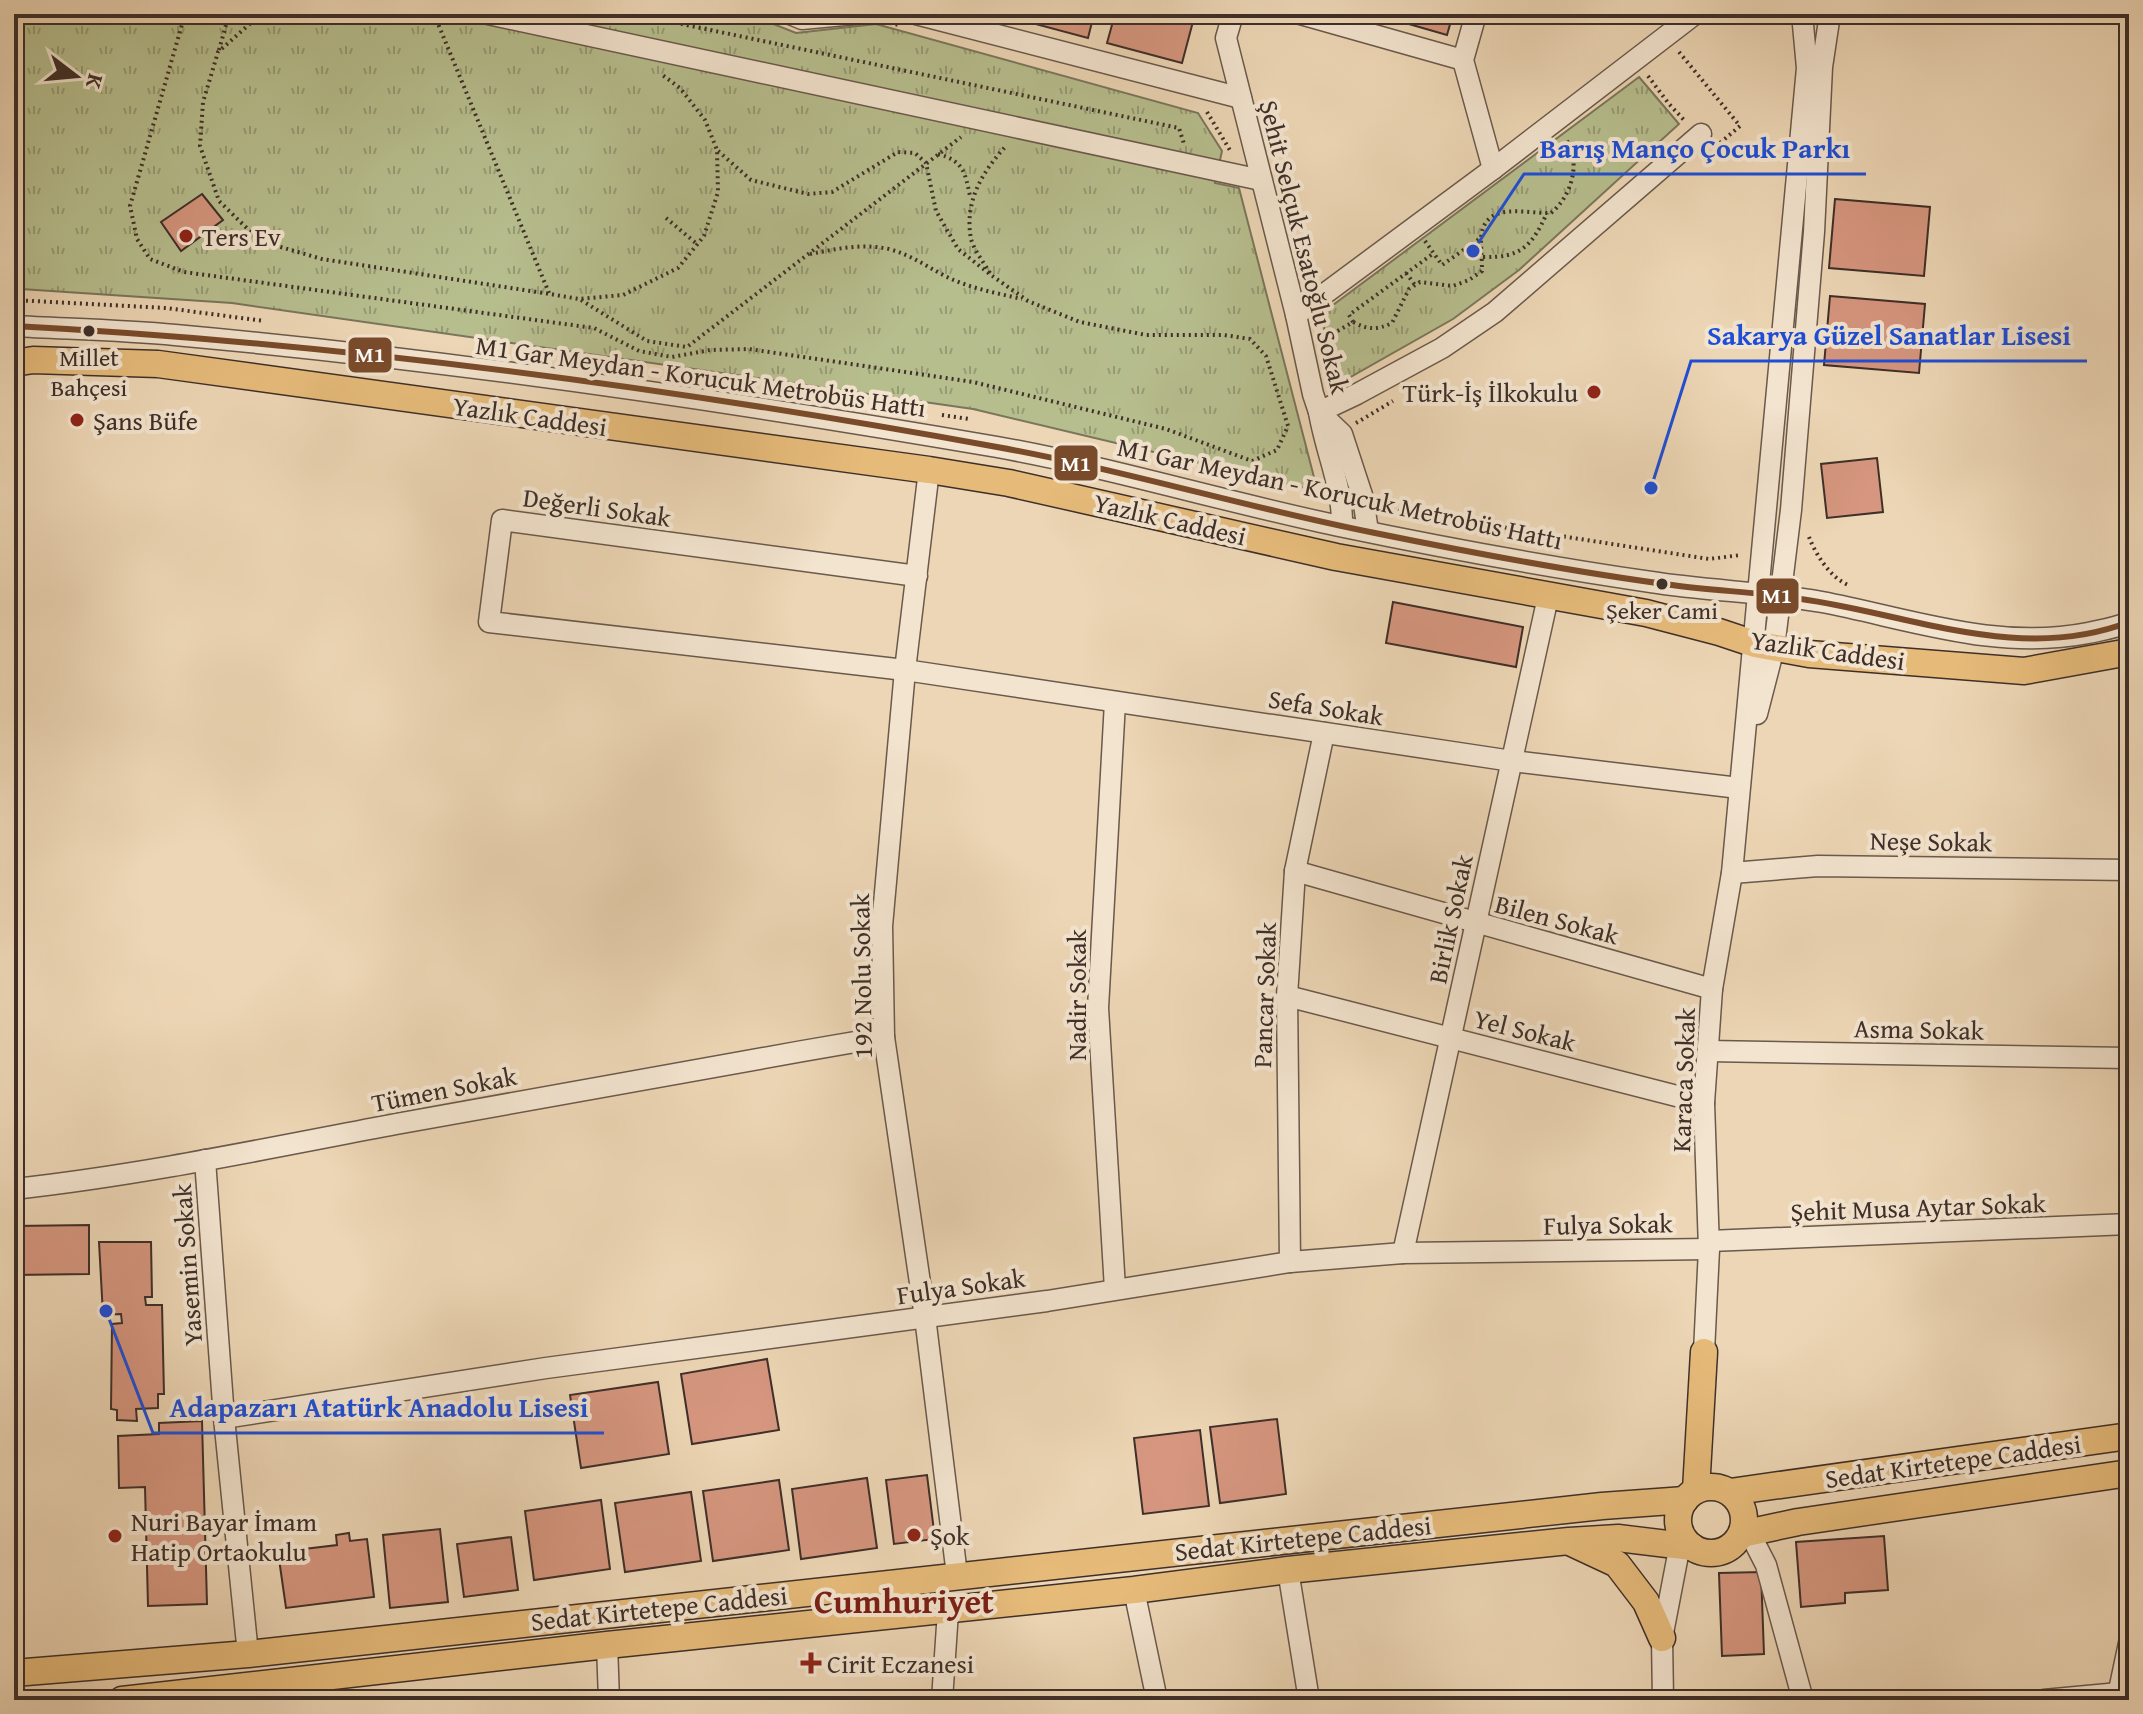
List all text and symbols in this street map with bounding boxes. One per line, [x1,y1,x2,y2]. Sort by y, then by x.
north arrow [36,36,116,116]
text: K [78,70,113,93]
street label: Şehit Selçuk Esatoğlu Sokak [1250,96,1361,399]
callout: Barış Manço Çocuk Parkı [1524,122,1866,174]
text: Barış Manço Çocuk Parkı [1540,127,1850,168]
place label: Ters Ev [202,217,281,256]
marker: Ters Ev [177,227,195,245]
callout: Sakarya Güzel Sanatlar Lisesi [1691,309,2087,361]
text: Sakarya Güzel Sanatlar Lisesi [1707,314,2071,355]
marker: Millet Bahçesi [81,323,97,339]
street label: M1 Gar Meydan - Korucuk Metrobüs Hattı [473,325,929,427]
line badge: M1 [347,336,393,374]
text: M1 [355,338,385,370]
place label: Millet Bahçesi [51,340,128,405]
place label: Türk-İş İlkokulu [1403,373,1578,412]
marker: Türk-İş İlkokulu [1585,383,1603,401]
street label: Yazlık Caddesi [450,386,610,446]
place label: Şans Büfe [93,401,198,440]
marker: Şans Büfe [68,411,86,429]
street label: M1 Gar Meydan - Korucuk Metrobüs Hattı [1114,427,1566,559]
line badge: M1 [1053,444,1099,482]
text: M1 [1061,447,1091,479]
street label: Değerli Sokak [521,477,674,537]
street label: Yazlık Caddesi [1090,483,1250,555]
marker: Şeker Cami [1654,576,1670,592]
line badge: M1 [1755,577,1800,615]
text: M1 [1762,579,1792,611]
place label: Şeker Cami [1606,593,1718,628]
street label: Yazlık Caddesi [1748,620,1908,680]
street label: Sefa Sokak [1266,679,1387,735]
street label: Neşe Sokak [1870,820,1993,862]
street label: Birlik Sokak [1417,850,1483,987]
street label: Bilen Sokak [1491,884,1624,954]
street label: 192 Nolu Sokak [840,892,882,1059]
street label: Pancar Sokak [1242,921,1286,1069]
street label: Nadir Sokak [1057,928,1096,1061]
street label: Yel Sokak [1470,999,1581,1062]
street label: Karaca Sokak [1661,1006,1705,1153]
street label: Asma Sokak [1854,1008,1985,1050]
street label: Tümen Sokak [368,1056,521,1122]
street label: Yasemin Sokak [162,1182,212,1347]
street label: Şehit Musa Aytar Sokak [1790,1183,2047,1231]
street label: Fulya Sokak [1543,1203,1674,1245]
street label: Fulya Sokak [894,1258,1029,1314]
callout: Adapazarı Atatürk Anadolu Lisesi [153,1381,604,1433]
text: Adapazarı Atatürk Anadolu Lisesi [170,1386,589,1427]
street label: Sedat Kirtetepe Caddesi [1823,1424,2083,1498]
place label: Nuri Bayar İmam Hatip Ortaokulu [131,1502,317,1571]
street label: Sedat Kirtetepe Caddesi [1173,1505,1433,1571]
place label: Şok [930,1516,970,1555]
marker: Şok [905,1526,923,1544]
marker: Nuri Bayar İmam Hatip Ortaokulu [106,1527,124,1545]
street label: Sedat Kirtetepe Caddesi [529,1575,789,1641]
district label: Cumhuriyet [814,1576,994,1625]
place label: Cirit Eczanesi [827,1644,974,1683]
marker: Cirit Eczanesi [802,1654,820,1672]

